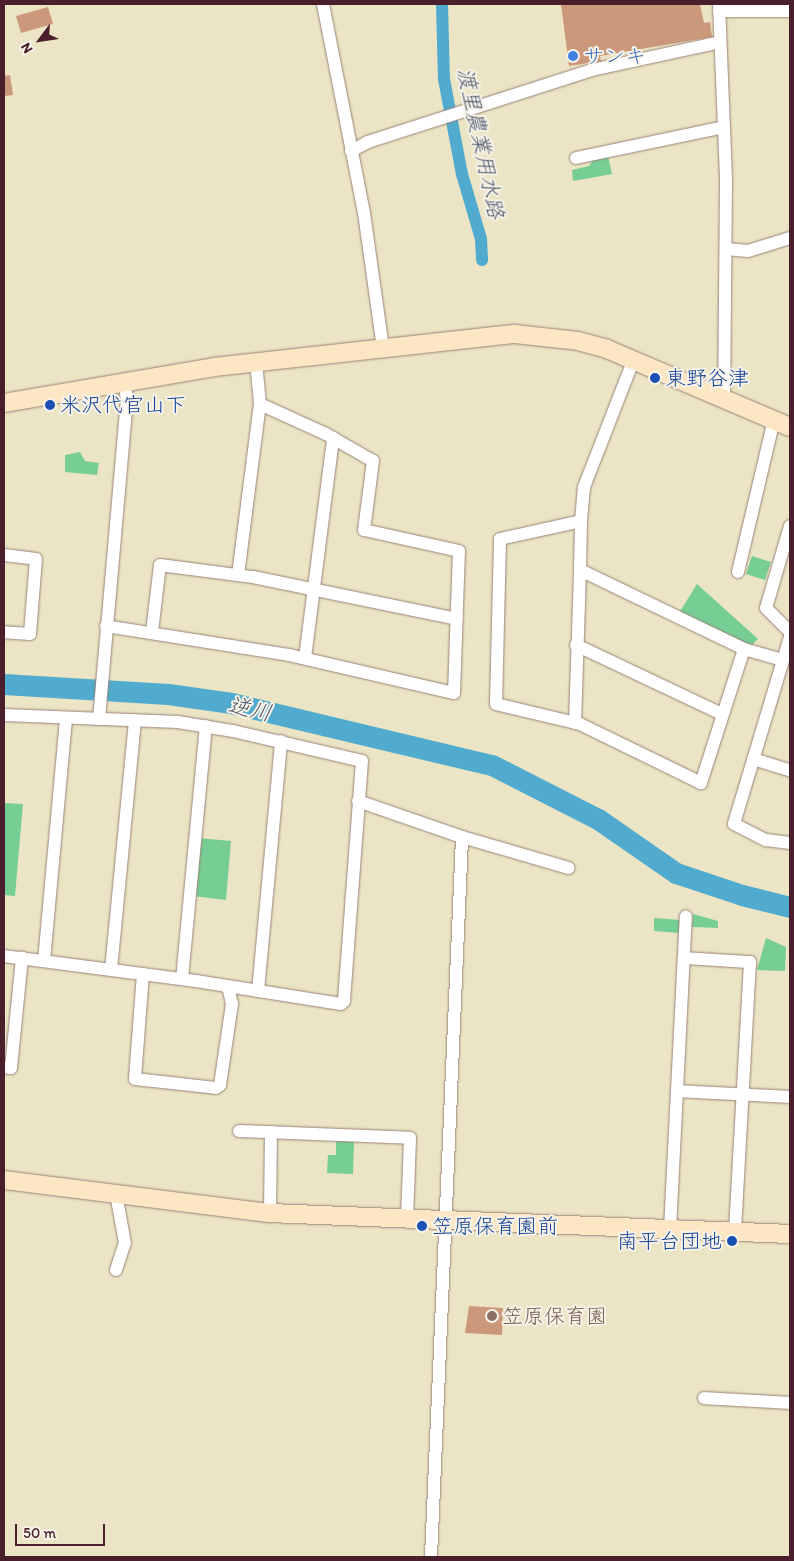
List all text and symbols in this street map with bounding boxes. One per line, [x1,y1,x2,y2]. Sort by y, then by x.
north arrow [15,15,65,65]
text: N [17,40,36,56]
place label: サンキ [583,43,646,69]
marker: サンキ [567,50,579,62]
water label: 渡里農業用水路 [452,65,510,221]
place label: 東野谷津 [665,365,749,391]
marker: 東野谷津 [649,372,661,384]
place label: 米沢代官山下 [60,392,186,418]
marker: 米沢代官山下 [44,399,56,411]
water label: 逆川 [226,692,274,726]
place label: 笠原保育園前 [432,1213,558,1239]
marker: 笠原保育園前 [416,1220,428,1232]
place label: 南平台団地 [617,1228,722,1254]
marker: 南平台団地 [726,1235,738,1247]
place label: 笠原保育園 [502,1303,607,1329]
marker: 笠原保育園 [486,1310,498,1322]
scale bar [18,1514,108,1546]
text: 50 m [23,1524,56,1542]

